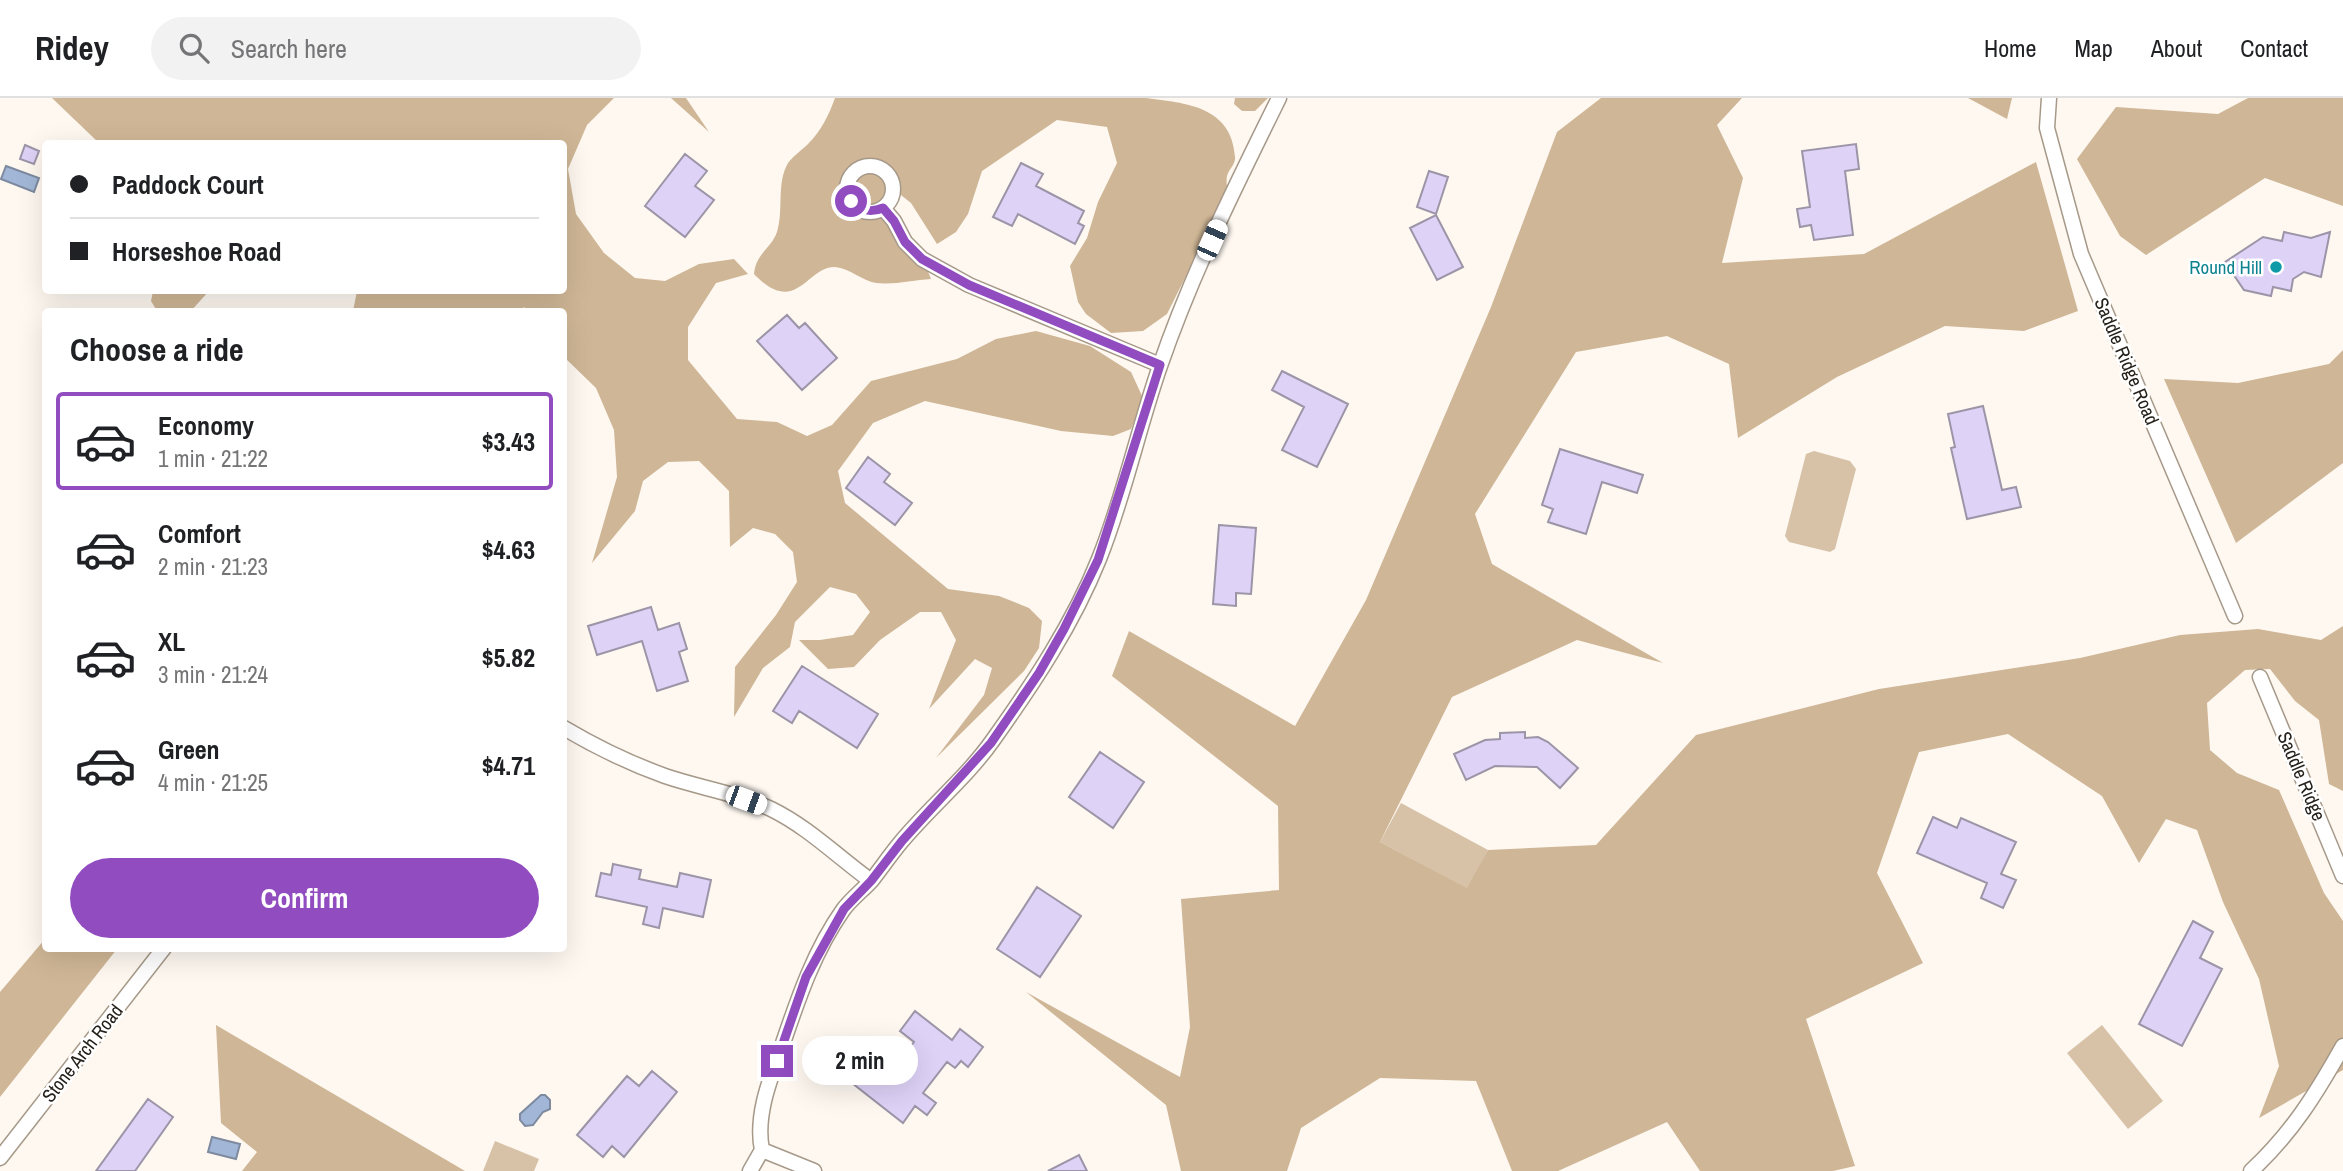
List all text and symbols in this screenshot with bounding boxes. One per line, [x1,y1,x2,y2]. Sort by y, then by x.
search box [151,17,641,80]
text: Ridey [35,26,109,70]
icon: search [175,29,213,67]
text: Search here [231,31,347,66]
text: Home [1984,32,2036,64]
text: Map [2074,32,2113,64]
text: About [2151,32,2202,64]
text: Contact [2240,32,2308,64]
text: Paddock Court [112,167,264,202]
route start [835,185,867,217]
car [1194,217,1231,263]
text: Horseshoe Road [112,234,281,269]
place label: Round Hill [2189,254,2262,280]
marker: Round Hill [2268,259,2284,275]
street label: Saddle Ridge Road [2088,293,2166,429]
text: Choose a ride [70,328,244,371]
text: Economy [158,408,254,443]
icon: car [74,410,137,473]
text: $3.43 [482,424,535,459]
text: 1 min · 21:22 [158,443,268,474]
text: Comfort [158,516,241,551]
icon: car [74,518,137,581]
text: $4.63 [482,532,535,567]
text: 2 min · 21:23 [158,551,268,582]
text: XL [158,624,185,659]
icon: car [74,626,137,689]
text: $5.82 [482,640,535,675]
text: 3 min · 21:24 [158,659,268,690]
street label: Saddle Ridge [2272,727,2332,825]
text: Green [158,732,220,767]
icon: car [74,734,137,797]
text: $4.71 [482,748,535,783]
text: 4 min · 21:25 [158,767,268,798]
car [723,783,770,817]
button: Confirm [70,858,539,938]
street label: Stone Arch Road [35,999,129,1107]
callout: 2 min [802,1037,917,1086]
route end [761,1045,793,1077]
text: 2 min [835,1045,885,1076]

